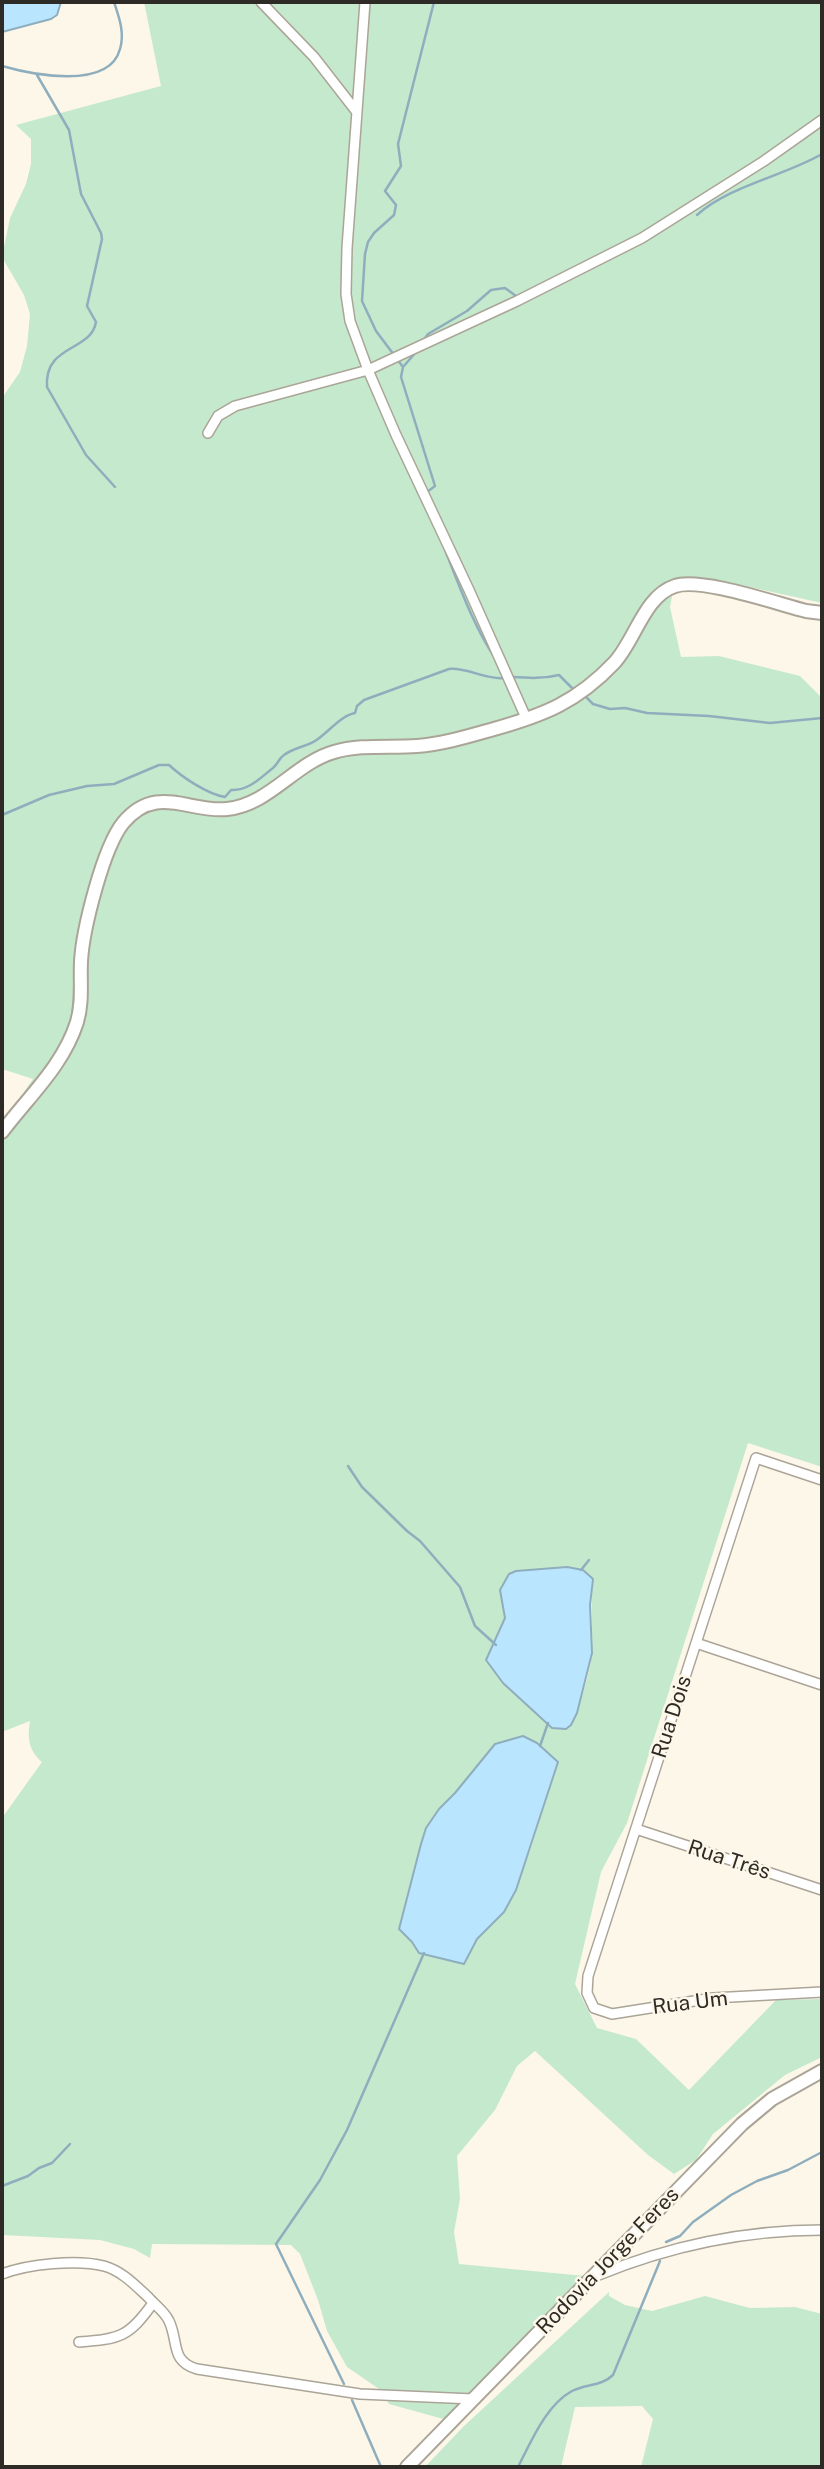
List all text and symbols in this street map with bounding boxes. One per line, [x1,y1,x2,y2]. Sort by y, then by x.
street label: Rua Dois [647,1673,697,1761]
street label: Rua Três [685,1835,773,1885]
street label: Rua Um [651,1986,729,2020]
street label: Rodovia Jorge Feres [531,2182,685,2340]

